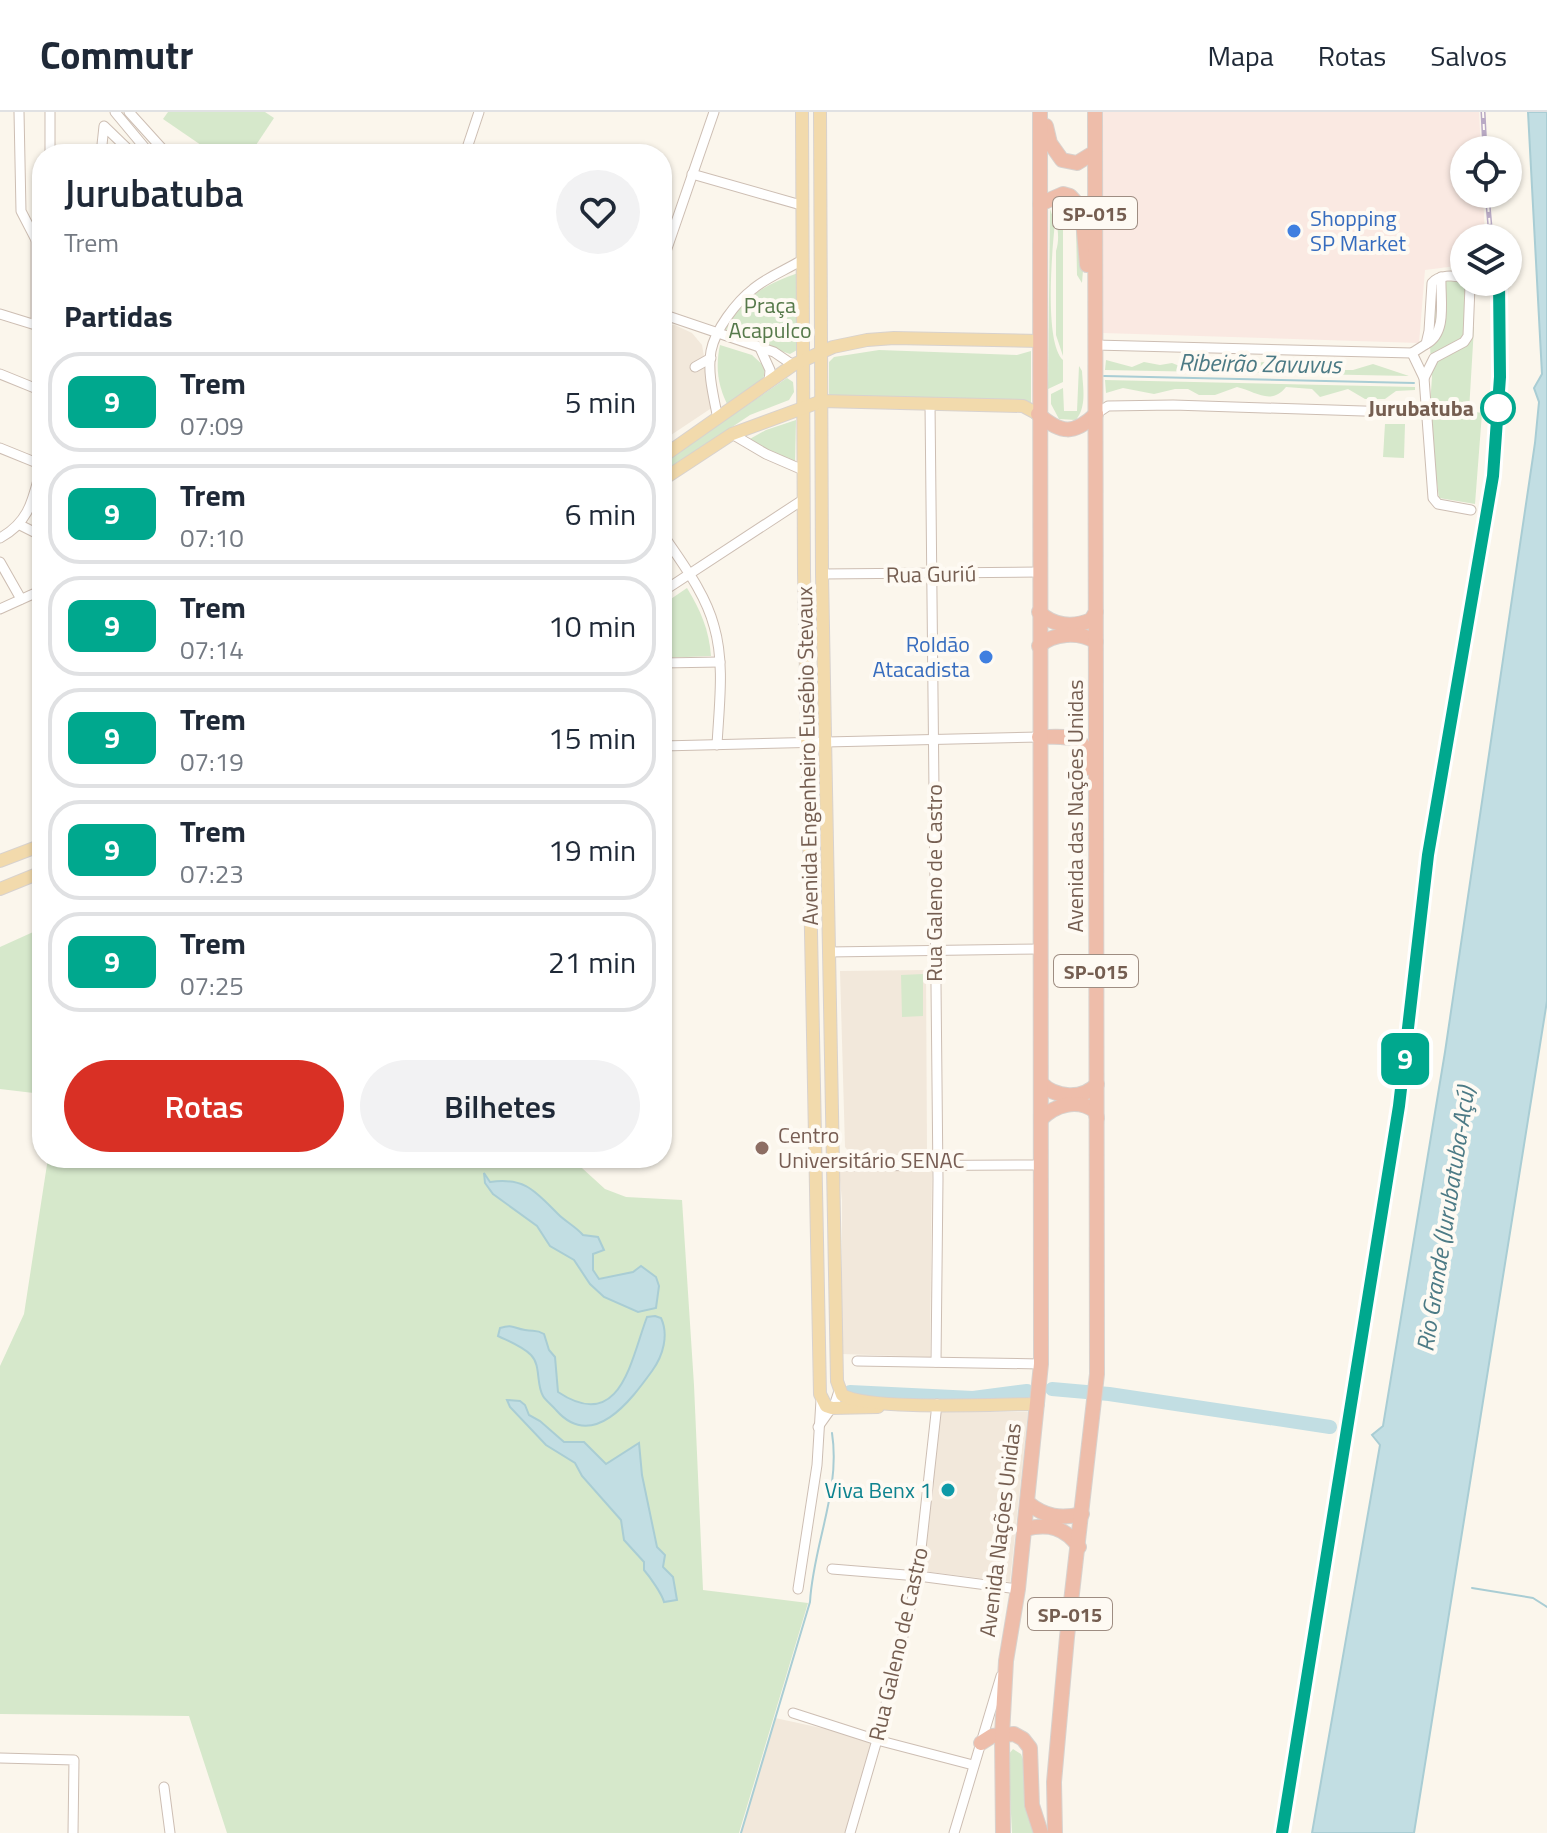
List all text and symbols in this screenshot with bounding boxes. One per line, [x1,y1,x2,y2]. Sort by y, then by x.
text: Commutr [40,26,193,84]
text: Mapa [1207,34,1274,77]
text: Rotas [1318,34,1386,77]
text: Salvos [1430,34,1507,77]
map controls [1450,136,1522,296]
button: locate [1450,136,1522,208]
text: Jurubatuba [64,164,244,222]
button: heart [556,170,640,254]
road number: SP-015 [1053,197,1137,229]
place label: Shopping SP Market [1310,201,1406,260]
marker: Shopping SP Market [1285,222,1303,240]
text: Trem [64,223,119,262]
button: layers [1450,224,1522,296]
park label: Praça Acapulco [728,288,812,347]
text: Partidas [64,293,173,339]
water label: Ribeirão Zavuvus [1178,344,1343,382]
text: Trem [180,360,246,406]
text: 5 min [565,379,636,425]
text: 9 [104,380,120,423]
place label: Jurubatuba [1368,391,1474,425]
marker: Jurubatuba [1481,391,1515,425]
text: 07:09 [180,406,244,445]
text: Trem [180,472,246,518]
text: 6 min [565,491,636,537]
text: 9 [104,492,120,535]
text: 07:10 [180,518,244,557]
street label: Rua Guriú [886,556,976,592]
text: Trem [180,584,246,630]
street label: Avenida Engenheiro Eusébio Stevaux [787,586,827,926]
text: 10 min [548,603,636,649]
text: 9 [104,604,120,647]
place label: Roldão Atacadista [872,627,970,686]
text: 07:14 [180,630,244,669]
marker: Roldão Atacadista [977,648,995,666]
street label: Avenida das Nações Unidas [1058,680,1092,932]
text: Trem [180,696,246,742]
text: 15 min [548,715,636,761]
text: 9 [104,716,120,759]
text: 07:19 [180,742,244,781]
street label: Rua Galeno de Castro [917,784,951,982]
text: Trem [180,808,246,854]
text: 19 min [548,827,636,873]
text: 9 [104,828,120,871]
text: 07:23 [180,854,244,893]
text: Trem [180,920,246,966]
text: 21 min [548,939,636,985]
text: 9 [104,940,120,983]
road number: SP-015 [1054,955,1138,987]
text: 07:25 [180,966,244,1005]
line badge: 9 [1379,1033,1431,1085]
text: 9 [1397,1037,1413,1080]
button: Rotas [64,1060,344,1152]
button: Bilhetes [360,1060,640,1152]
water label: Rio Grande (Jurubatuba-Açú) [1406,1083,1484,1354]
place label: Centro Universitário SENAC [778,1118,964,1177]
marker: Centro Universitário SENAC [753,1139,771,1157]
street label: Avenida Nações Unidas [970,1421,1030,1639]
place label: Viva Benx 1 [825,1473,932,1507]
marker: Viva Benx 1 [939,1481,957,1499]
street label: Rua Galeno de Castro [859,1544,937,1744]
road number: SP-015 [1028,1598,1112,1630]

